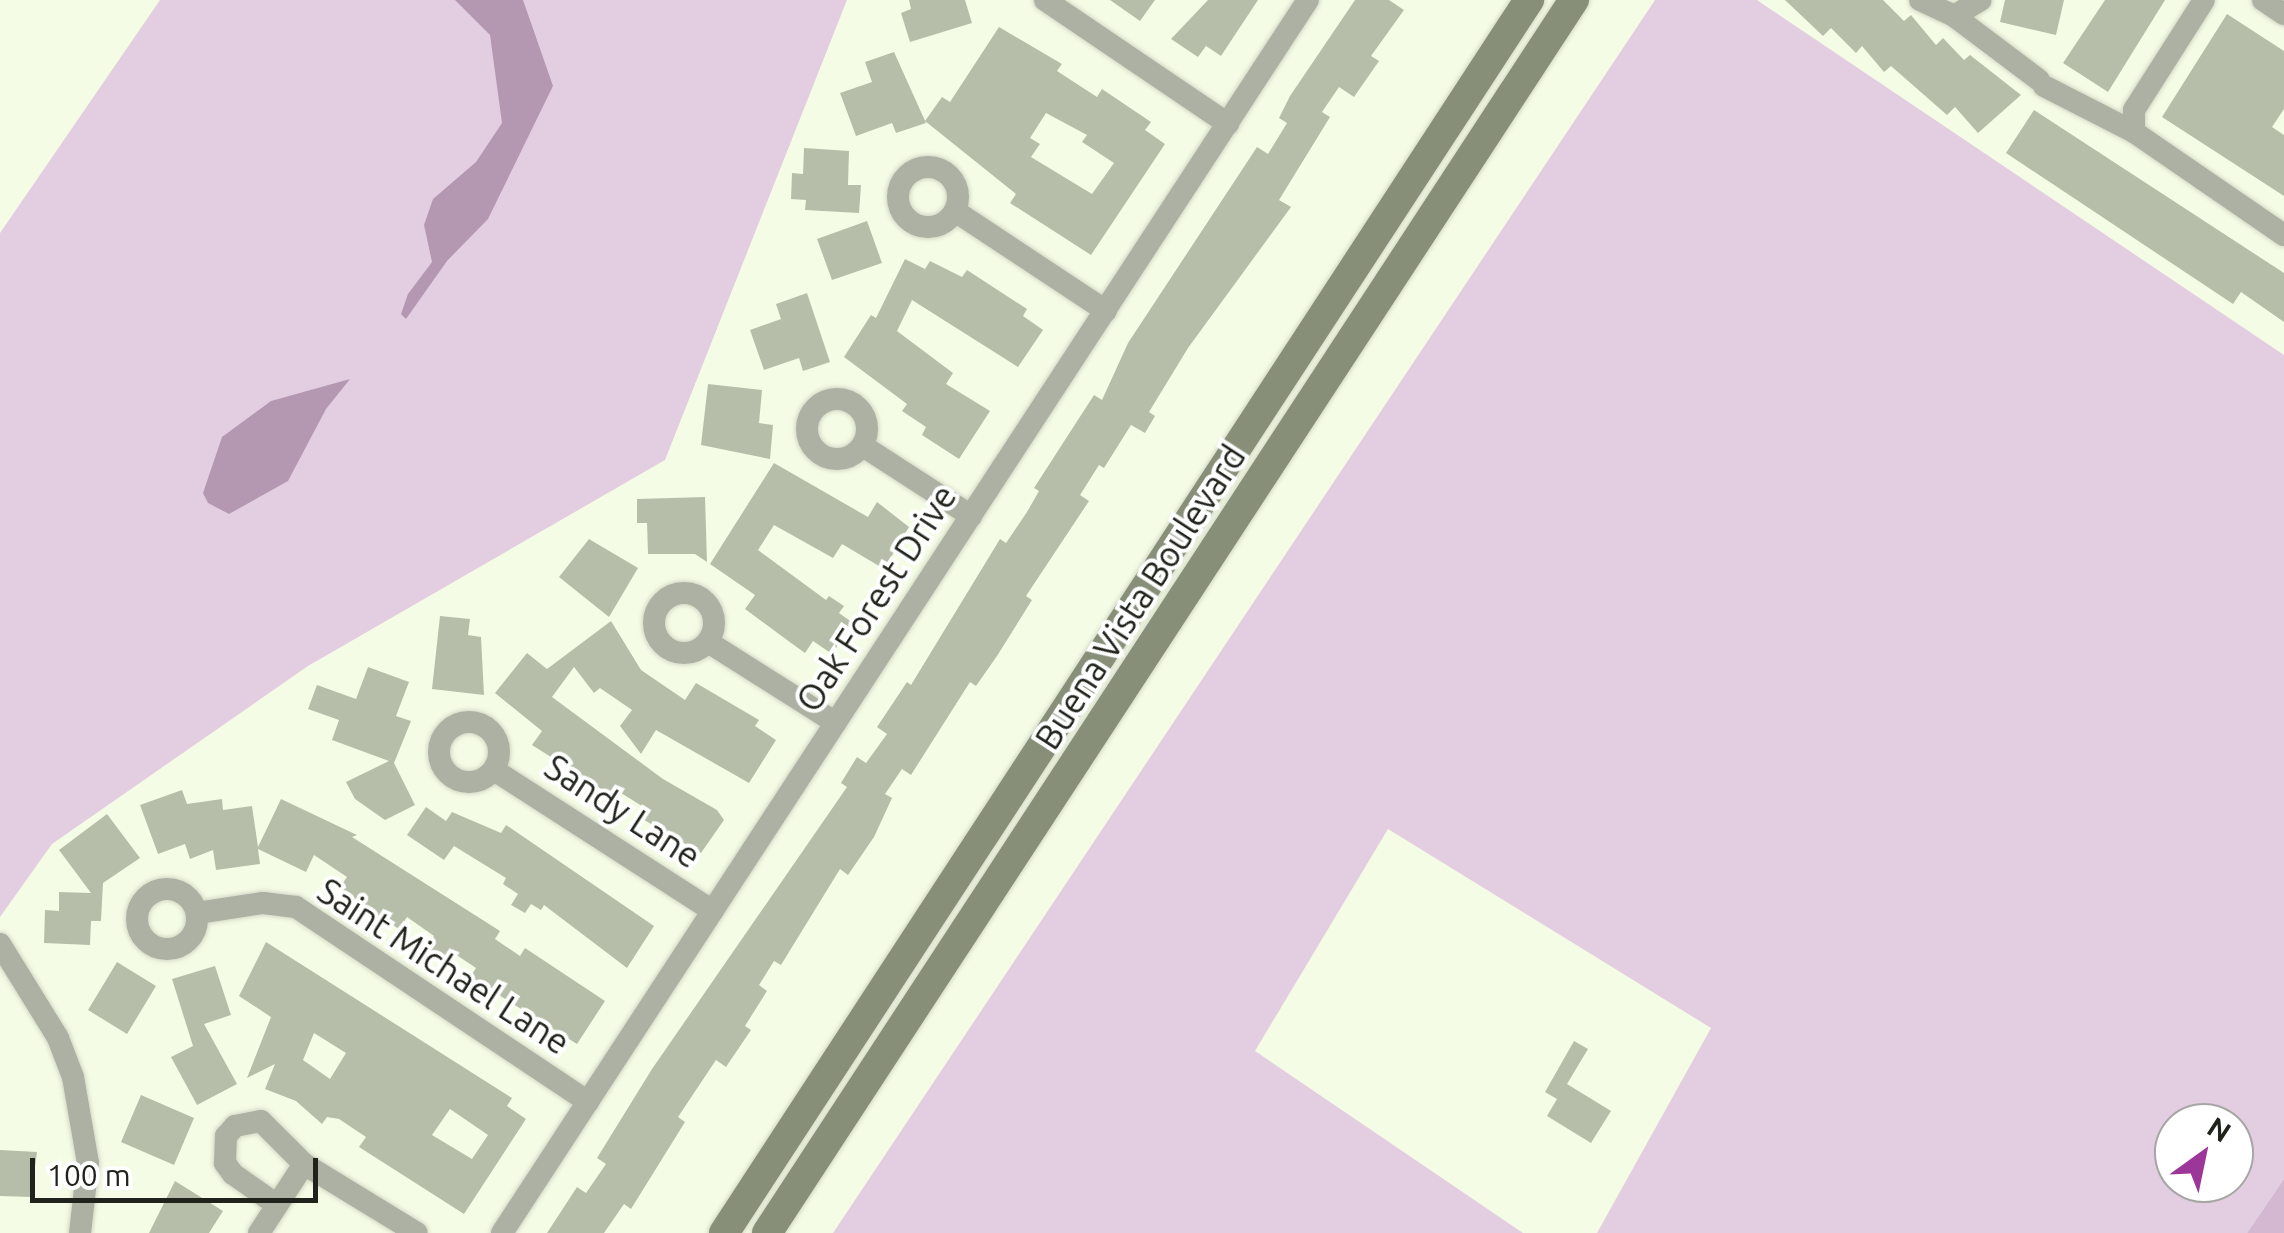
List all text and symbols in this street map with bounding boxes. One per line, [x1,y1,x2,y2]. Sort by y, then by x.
street label: Buena Vista Boulevard [1026,437,1254,757]
street label: Oak Forest Drive [787,477,965,719]
street label: Sandy Lane [537,745,709,877]
street label: Saint Michael Lane [310,869,578,1063]
north arrow [2154,1103,2254,1203]
text: N [2202,1110,2237,1148]
scale bar [35,1138,322,1200]
text: 100 m [47,1158,131,1192]

